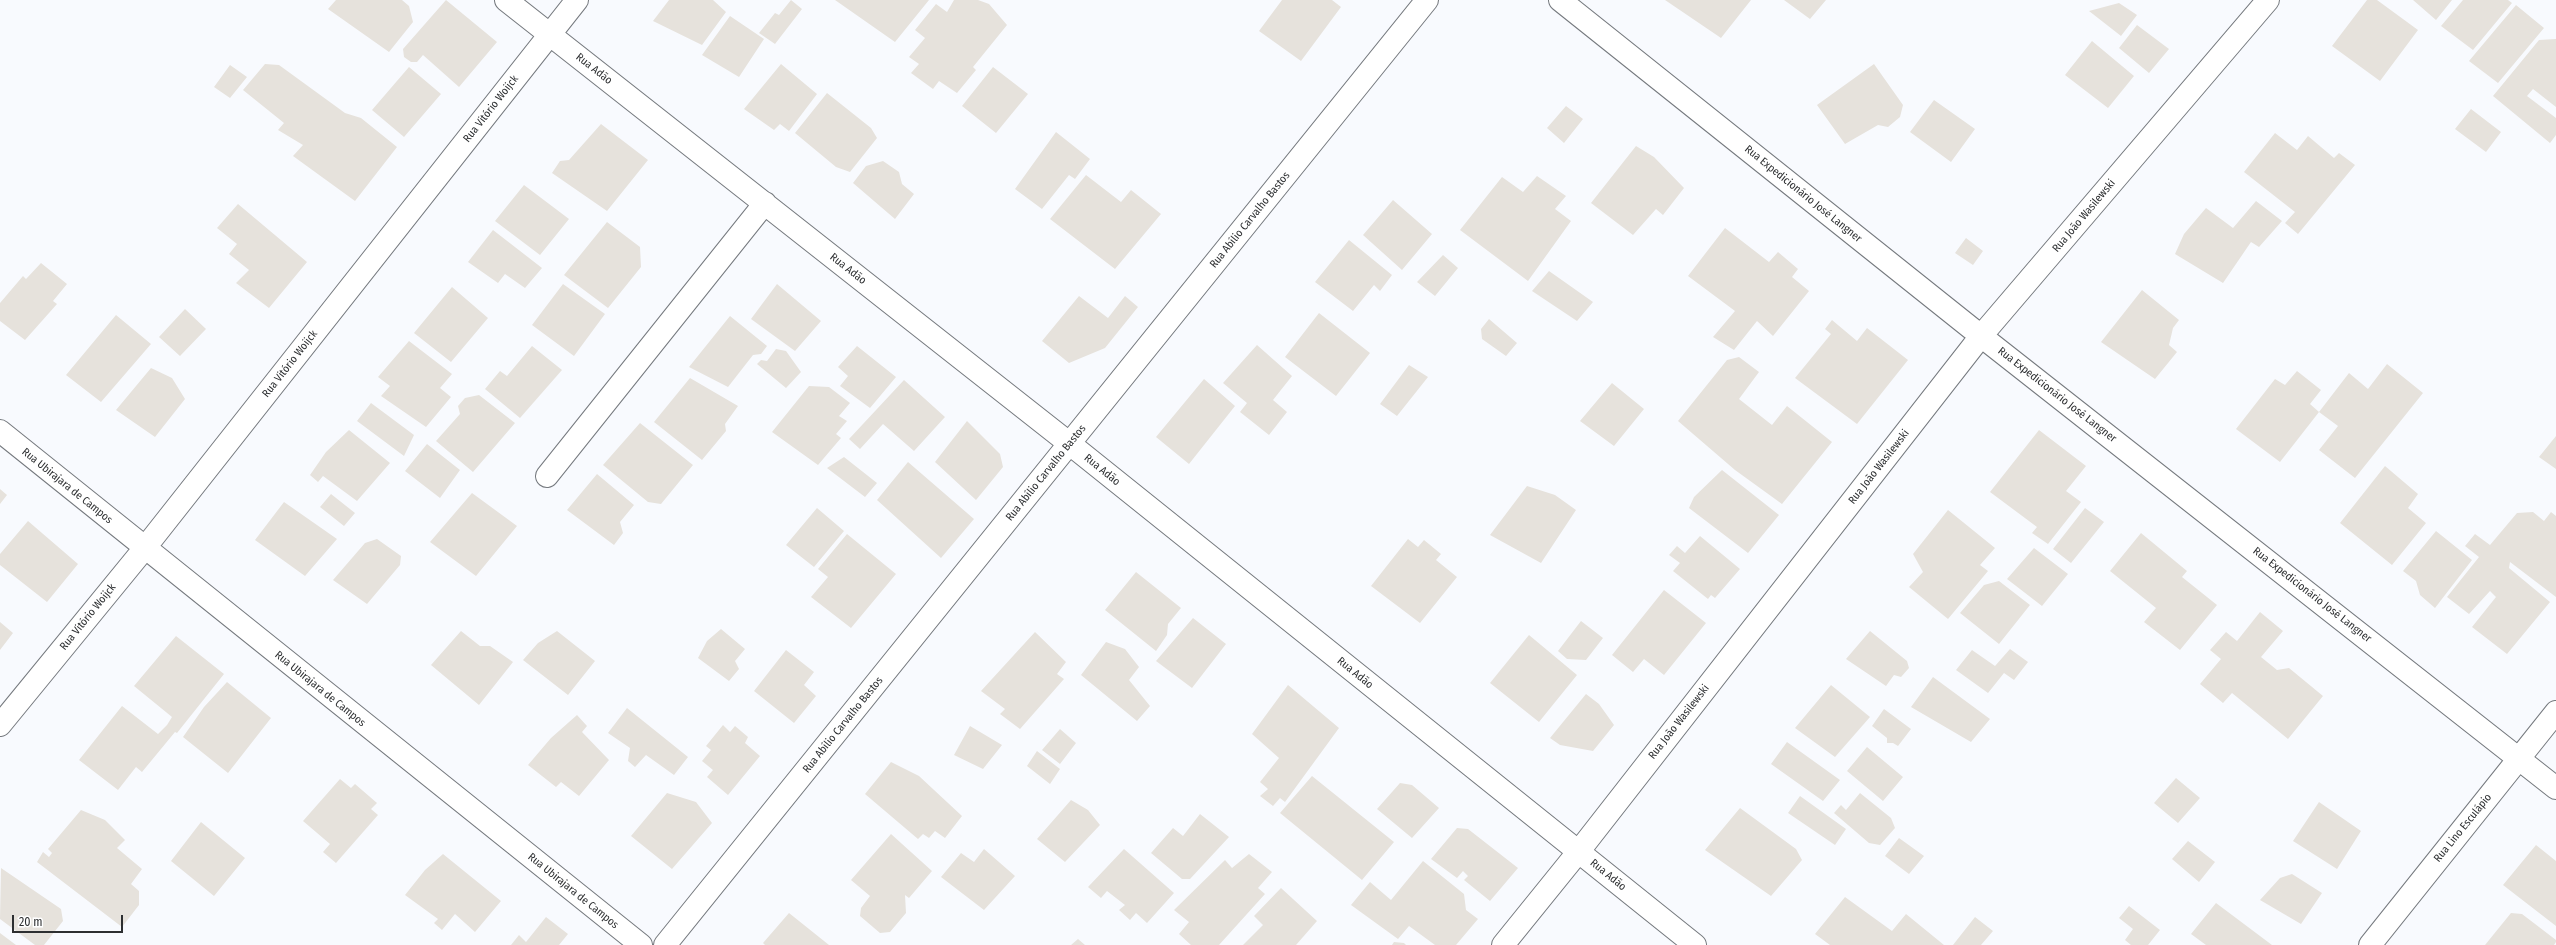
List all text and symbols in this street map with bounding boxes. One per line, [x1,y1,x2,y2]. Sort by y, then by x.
street label: Rua Adão [573,51,615,87]
street label: Rua Vitório Woijck [461,73,521,145]
street label: Rua Expedicionário José Langner [1742,143,1864,245]
street label: Rua Abílio Carvalho Bastos [1207,169,1293,271]
street label: Rua João Wasilewski [2050,177,2118,255]
street label: Rua Adão [827,251,869,287]
street label: Rua Vitório Woijck [260,328,320,400]
street label: Rua Expedicionário José Langner [1995,345,2119,445]
street label: Rua Abílio Carvalho Bastos [1003,422,1089,524]
street label: Rua João Wasilewski [1846,427,1912,507]
street label: Rua Ubirajara de Campos [19,445,115,527]
street label: Rua Adão [1081,451,1123,489]
street label: Rua Expedicionário José Langner [2250,545,2374,645]
street label: Rua Vitório Woijck [57,581,119,653]
street label: Rua Ubirajara de Campos [272,648,368,730]
street label: Rua Adão [1334,654,1376,692]
street label: Rua Abílio Carvalho Bastos [800,674,886,776]
street label: Rua João Wasilewski [1646,682,1712,762]
street label: Rua Lino Esculápio [2431,791,2495,865]
street label: Rua Ubirajara de Campos [525,850,621,932]
street label: Rua Adão [1587,856,1629,894]
scale bar [14,907,125,933]
text: 20 m [19,915,43,929]

